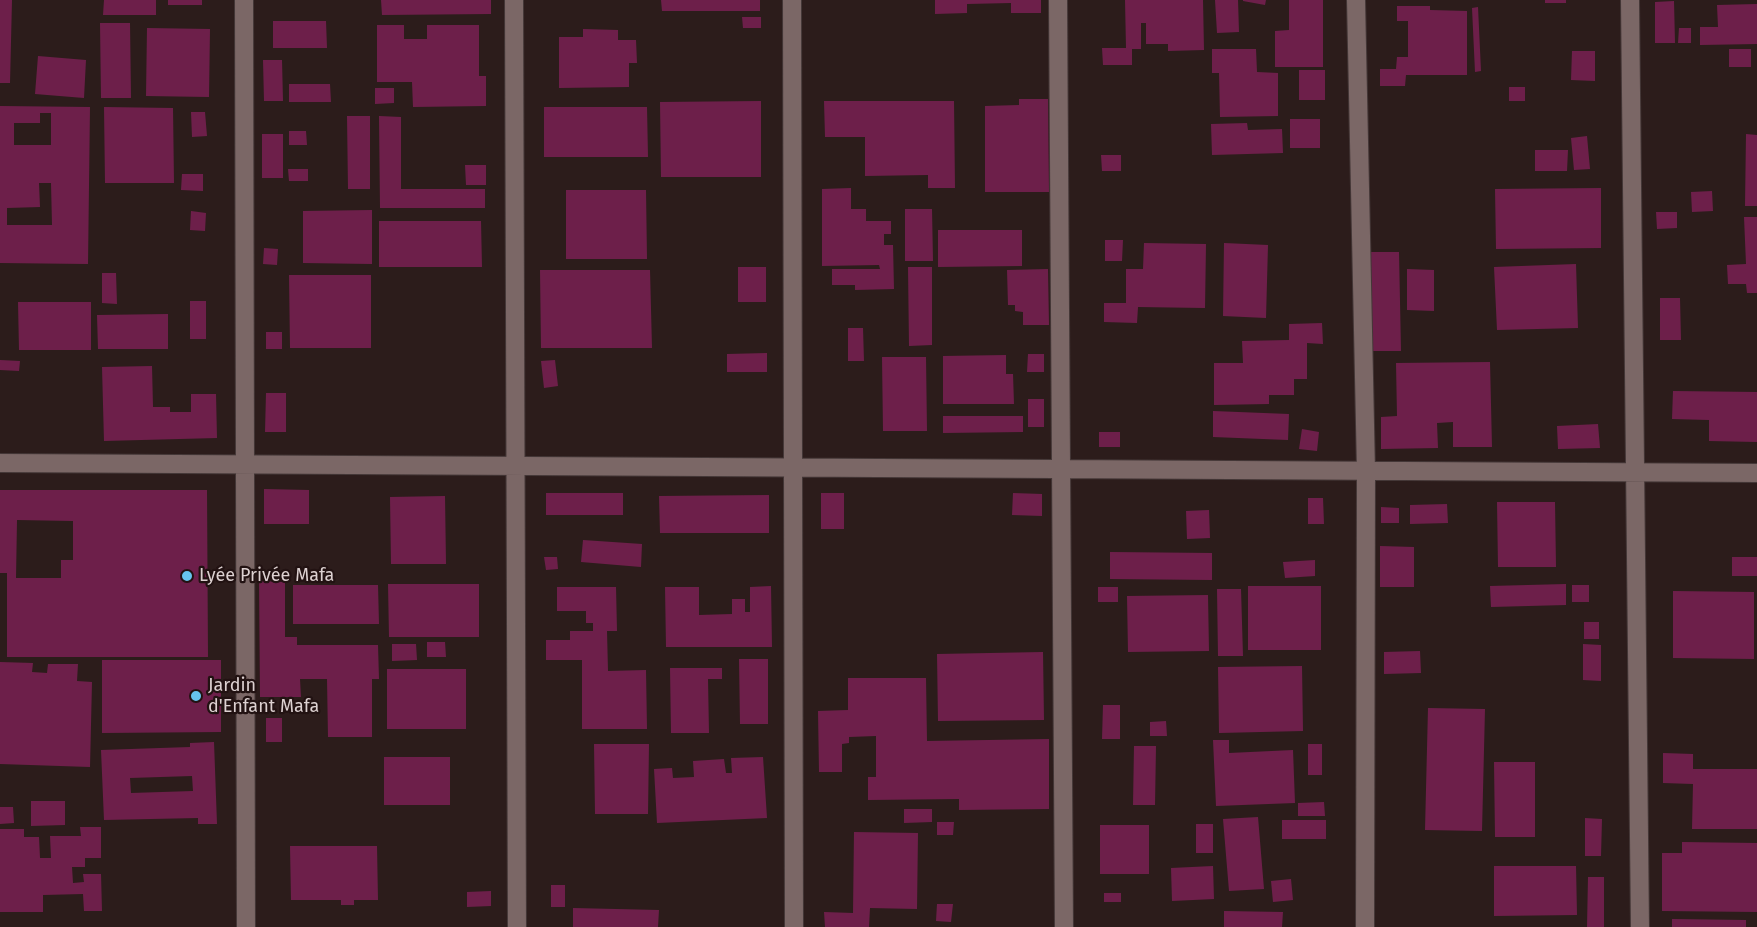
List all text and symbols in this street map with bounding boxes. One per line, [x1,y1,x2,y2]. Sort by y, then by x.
place label: Lyée Privée Mafa [199,565,334,587]
marker: Lyée Privée Mafa [180,569,194,583]
place label: Jardin d'Enfant Mafa [208,675,319,718]
marker: Jardin d'Enfant Mafa [189,689,203,703]

